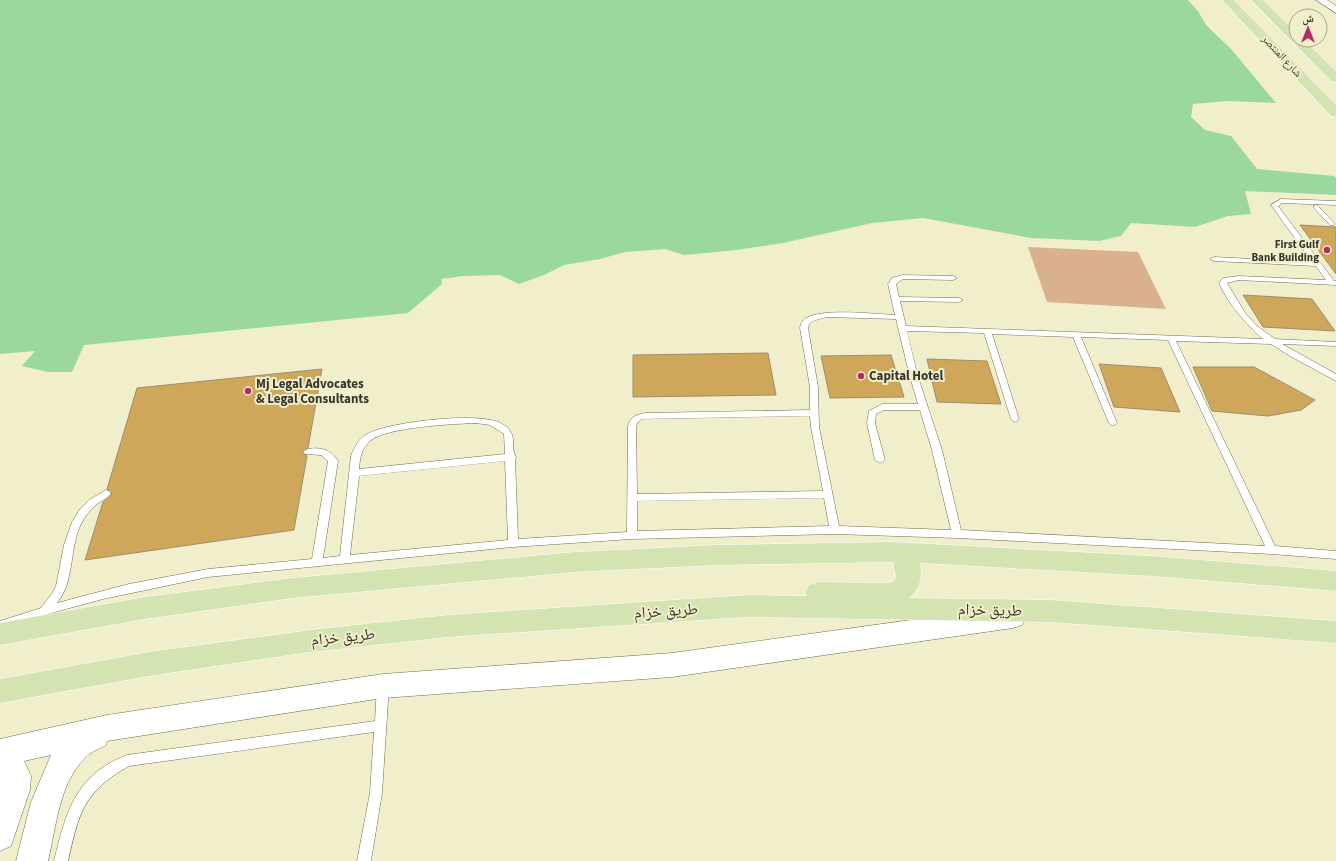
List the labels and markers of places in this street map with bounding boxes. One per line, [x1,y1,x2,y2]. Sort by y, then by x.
place label: First Gulf Bank Building [1251,237,1320,265]
marker: First Gulf Bank Building [1322,245,1332,255]
place label: Capital Hotel [869,367,943,385]
marker: Capital Hotel [856,371,866,381]
place label: Mj Legal Advocates & Legal Consultants [256,375,369,408]
marker: Mj Legal Advocates & Legal Consultants [243,386,253,396]

